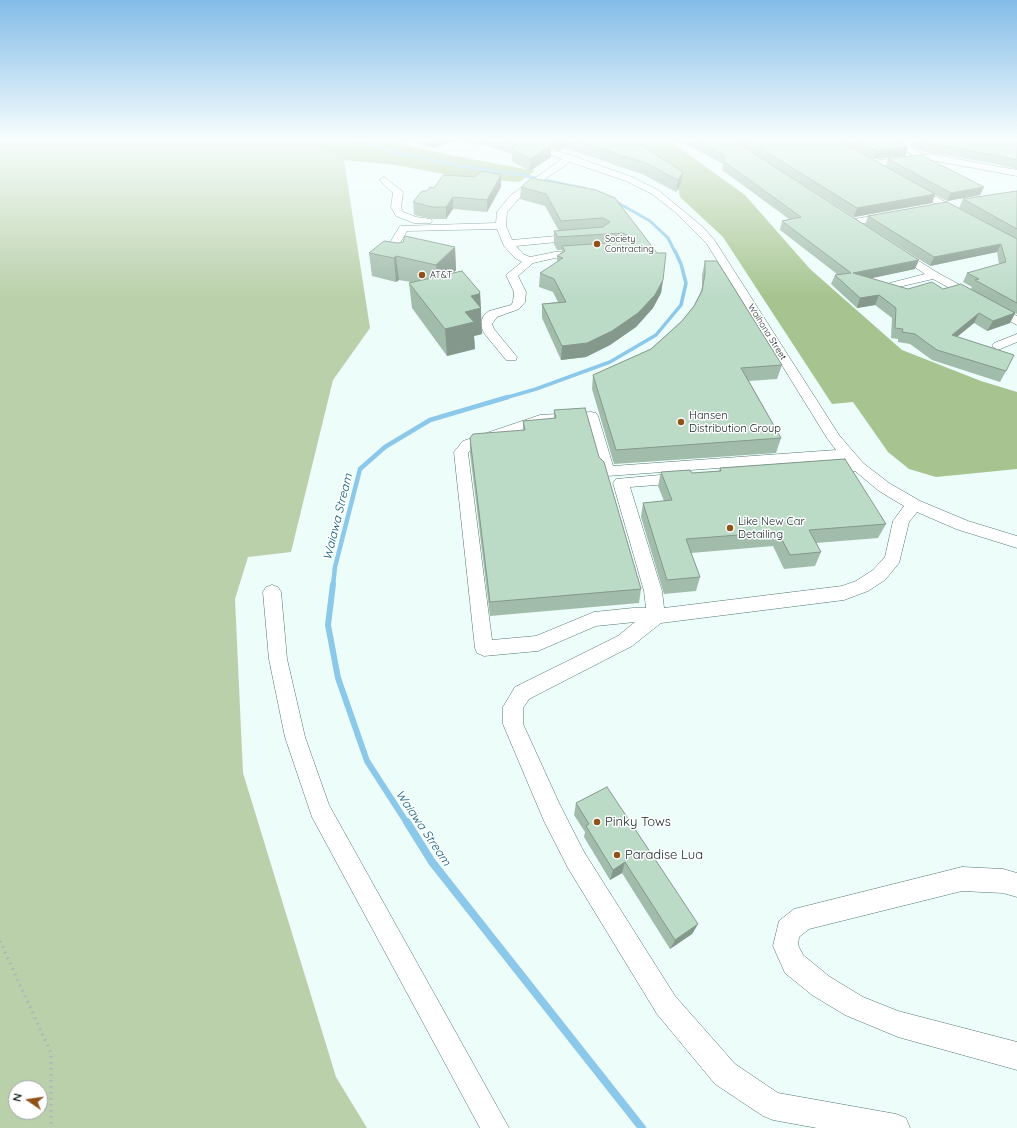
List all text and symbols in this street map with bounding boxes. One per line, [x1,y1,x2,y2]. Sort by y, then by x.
place label: Society Contracting [605,234,654,255]
marker: Society Contracting [592,239,602,249]
marker: AT&T [417,270,427,280]
place label: AT&T [430,270,452,280]
street label: Waihona Street [745,302,789,362]
place label: Hansen Distribution Group [689,409,781,435]
marker: Hansen Distribution Group [676,417,686,427]
water label: Waiawa Stream [320,472,356,562]
place label: Like New Car Detailing [738,515,805,541]
marker: Like New Car Detailing [725,523,735,533]
water label: Waiawa Stream [392,787,454,869]
place label: Pinky Tows [605,814,671,830]
marker: Pinky Tows [592,817,602,827]
place label: Paradise Lua [625,847,703,863]
marker: Paradise Lua [612,850,622,860]
north arrow [8,1080,48,1120]
text: N [10,1092,25,1103]

